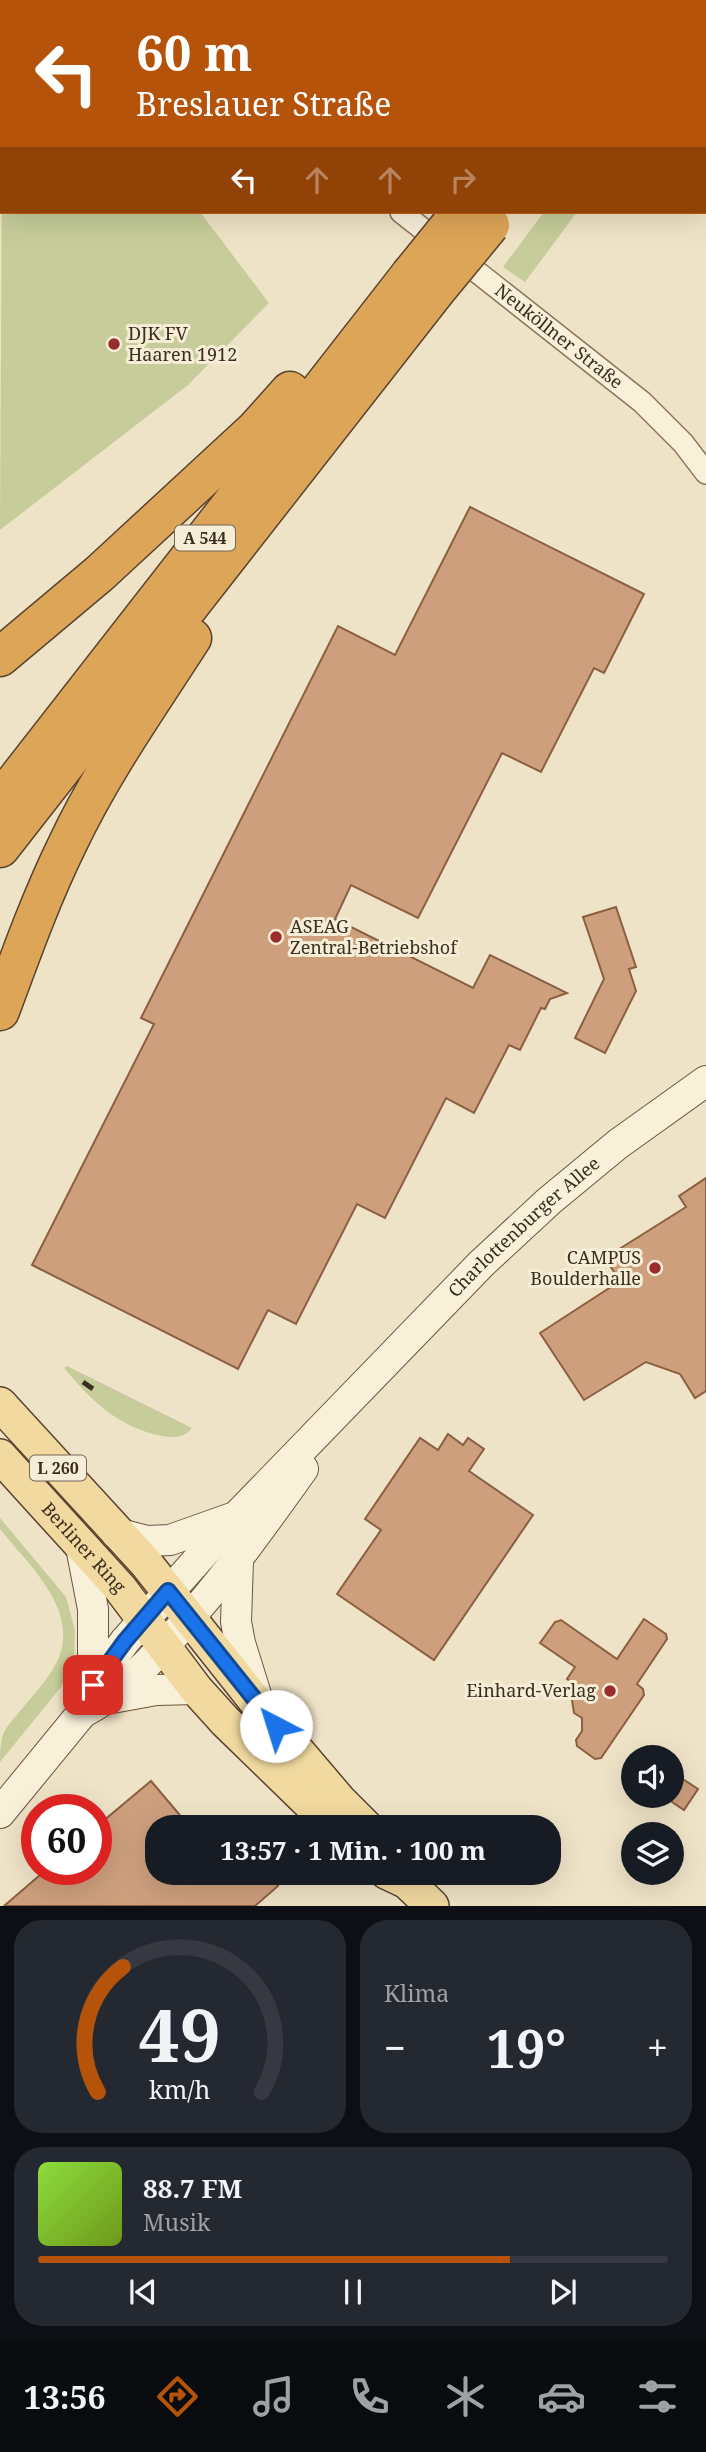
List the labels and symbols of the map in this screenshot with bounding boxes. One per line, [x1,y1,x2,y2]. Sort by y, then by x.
street label: Neuköllner Straße [491,278,628,394]
place label: DJK FV Haaren 1912 [128,321,237,366]
marker: DJK FV Haaren 1912 [106,336,122,352]
road number: A 544 [175,526,235,551]
place label: ASEAG Zentral-Betriebshof [290,914,458,959]
marker: ASEAG Zentral-Betriebshof [268,929,284,945]
street label: Charlottenburger Allee [442,1151,604,1302]
place label: CAMPUS Boulderhalle [530,1245,641,1290]
marker: CAMPUS Boulderhalle [647,1260,663,1276]
road number: L 260 [30,1456,86,1480]
street label: Berliner Ring [37,1497,132,1598]
pin [63,1655,123,1715]
place label: Einhard-Verlag [466,1678,596,1702]
marker: Einhard-Verlag [602,1683,618,1699]
position arrow [239,1689,313,1763]
speed limit sign: 60 [21,1794,112,1885]

